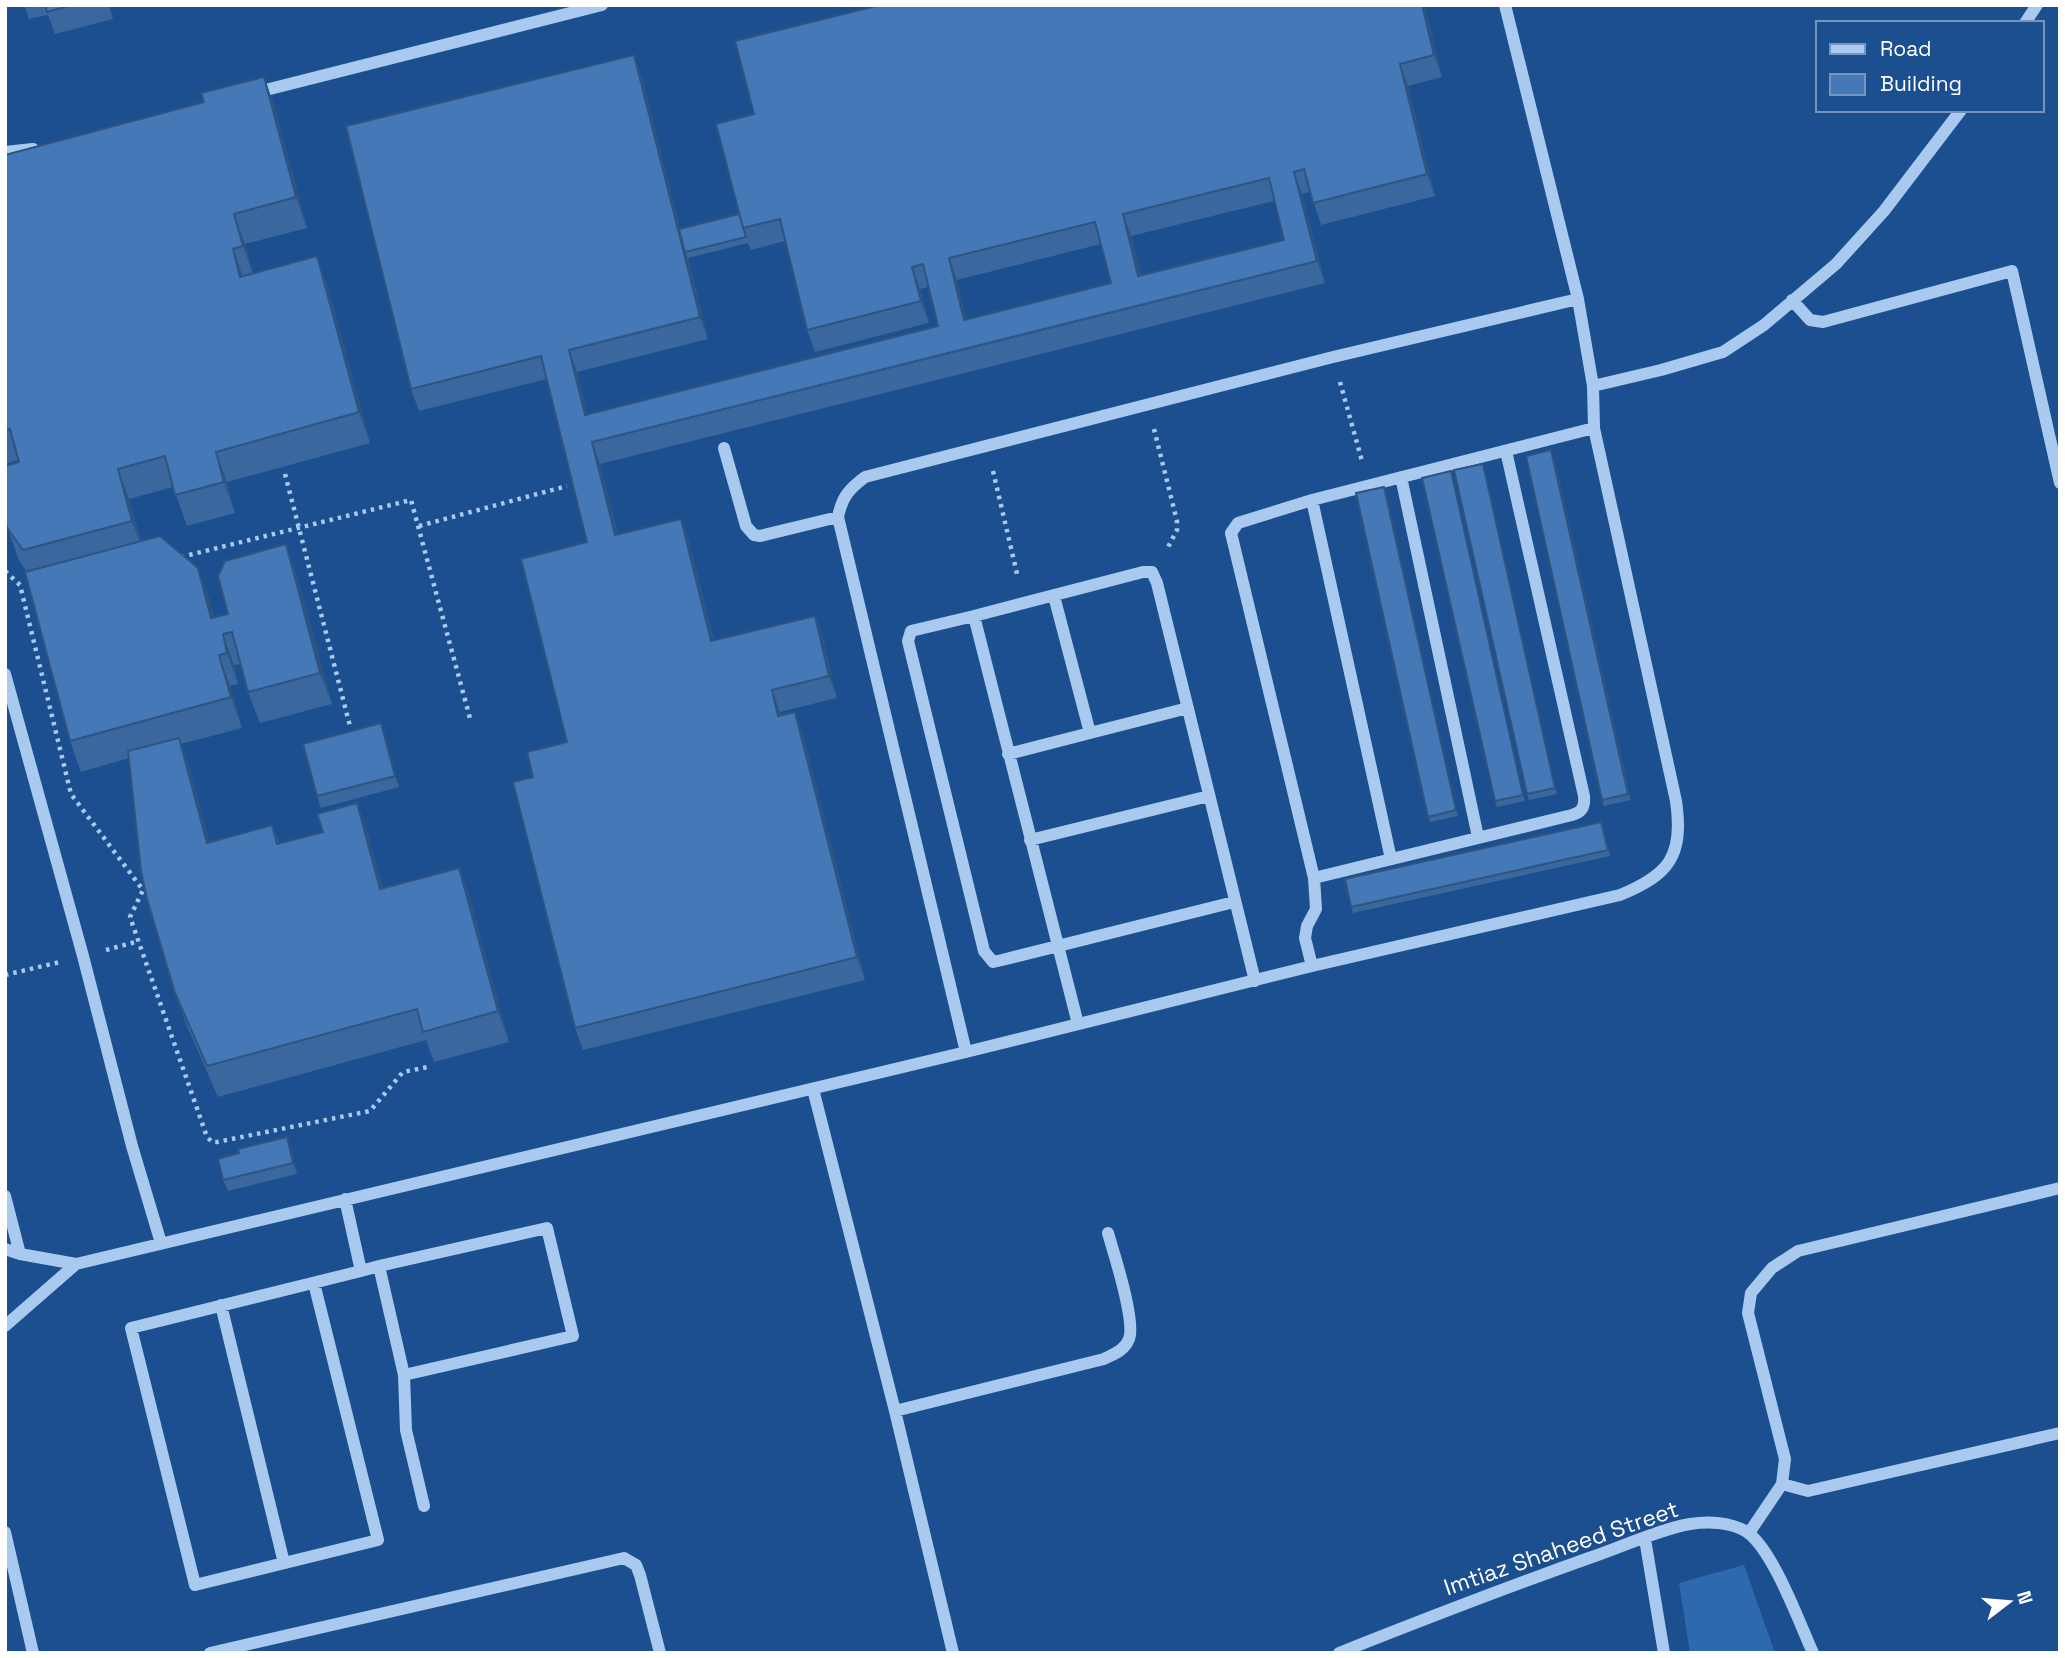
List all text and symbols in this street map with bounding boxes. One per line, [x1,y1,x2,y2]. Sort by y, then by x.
legend [1816,21,2044,112]
text: Road [1880,35,1932,62]
text: Building [1880,70,1962,97]
street label: Imtiaz Shaheed Street [1440,1494,1682,1602]
north arrow [1974,1567,2044,1637]
text: N [2011,1588,2039,1607]

